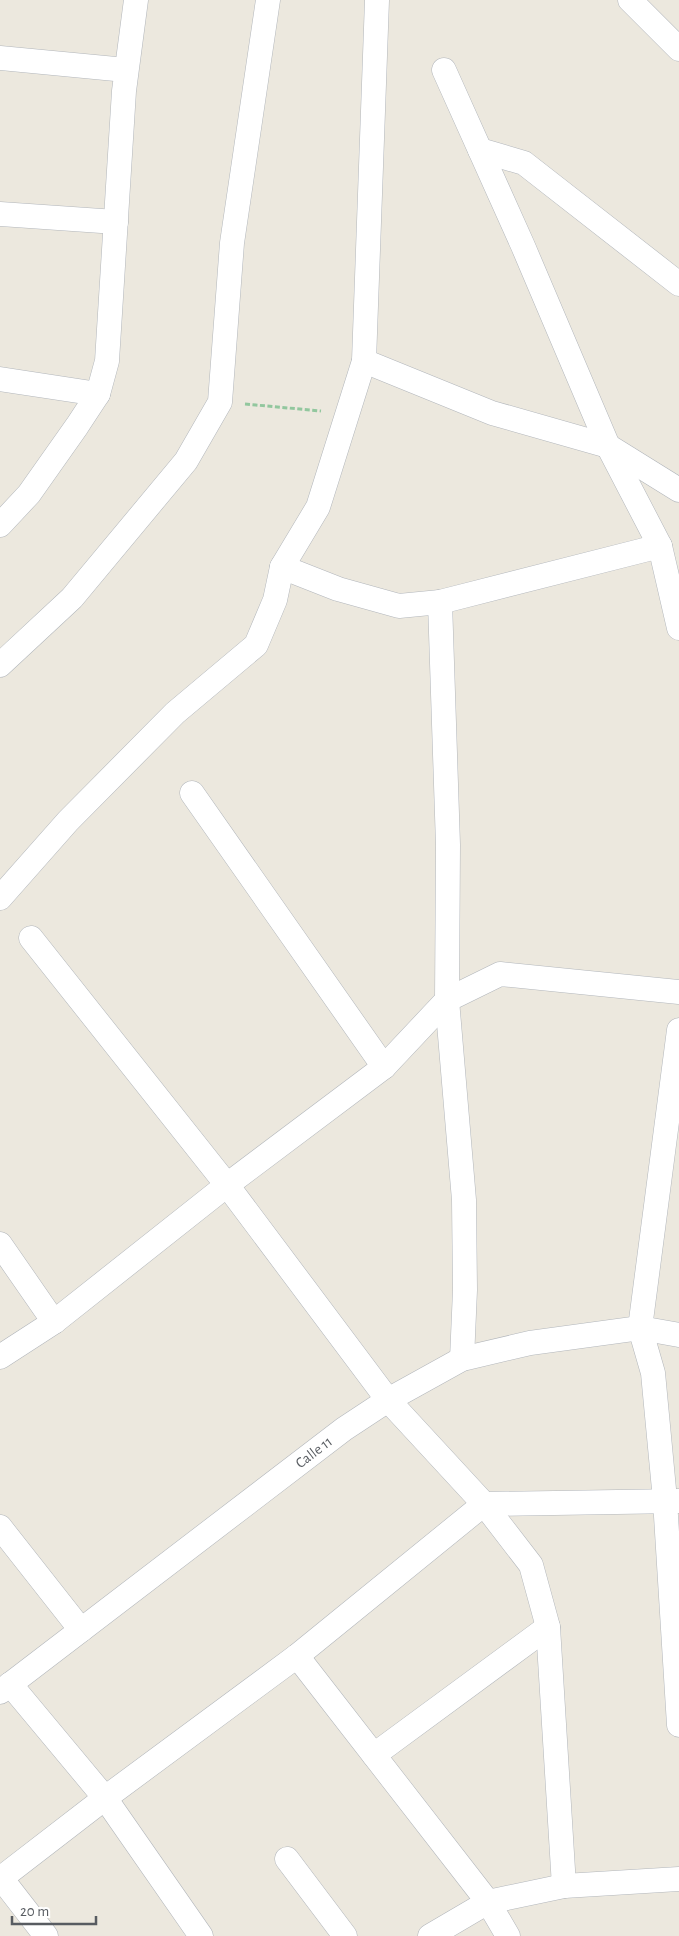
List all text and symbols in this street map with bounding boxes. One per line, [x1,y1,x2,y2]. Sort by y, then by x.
street label: Calle 11 [293,1433,335,1471]
scale bar [12,1894,96,1926]
text: 20 m [20,1904,49,1919]

